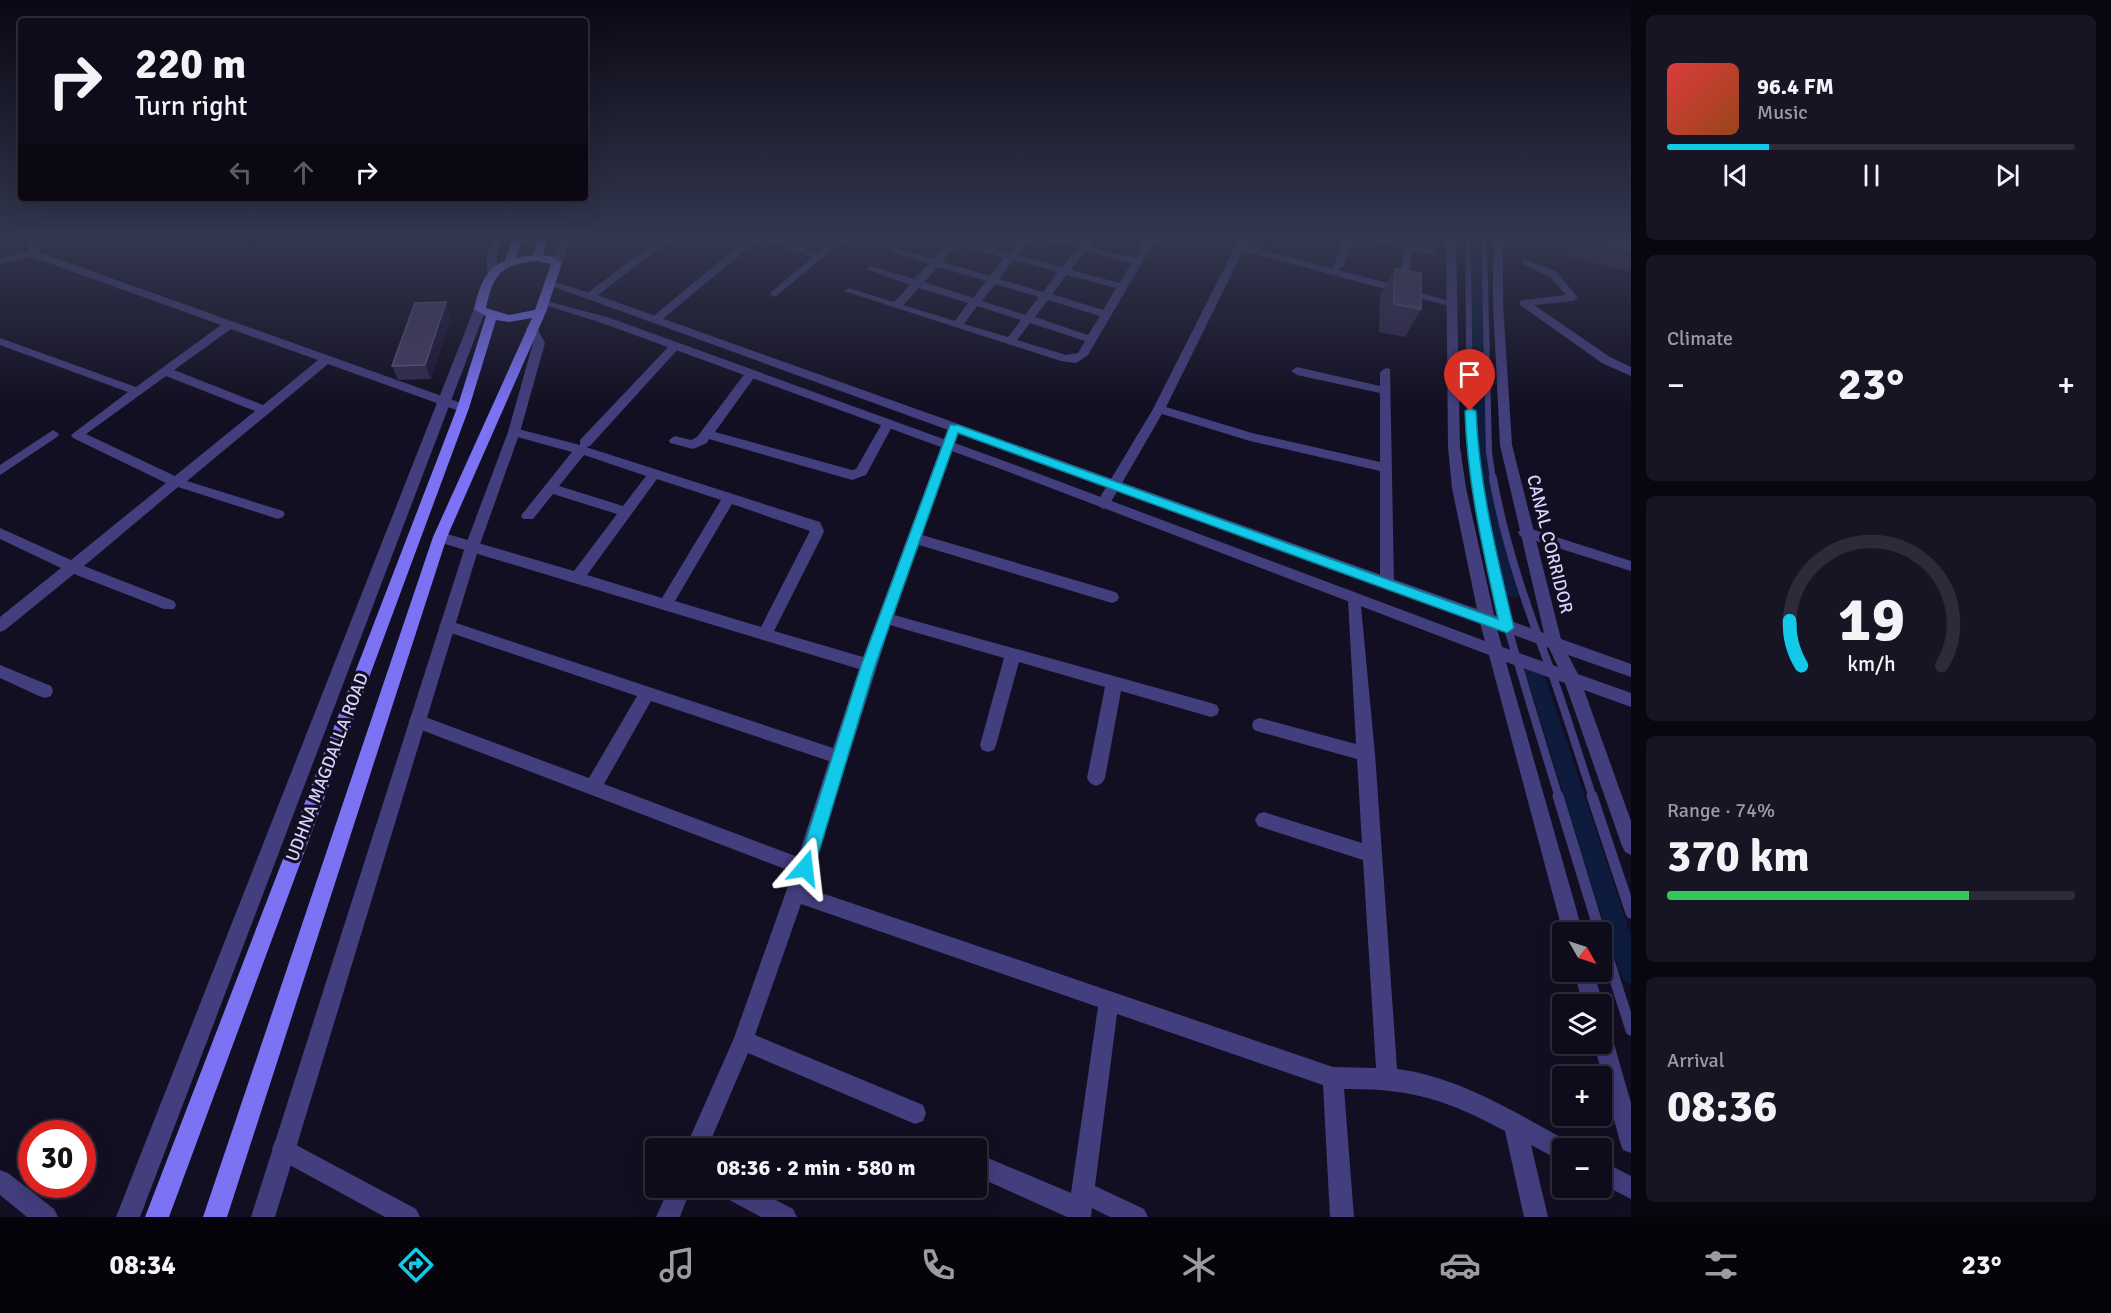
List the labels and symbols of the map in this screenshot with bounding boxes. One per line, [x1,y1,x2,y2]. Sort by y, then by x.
pin [1444,349,1495,411]
street label: CANAL CORRIDOR [1522,472,1578,616]
street label: UDHNA MAGDALLA ROAD [281,669,373,865]
position arrow [773,836,837,900]
north arrow [1552,922,1612,982]
speed limit sign: 30 [18,1120,96,1198]

